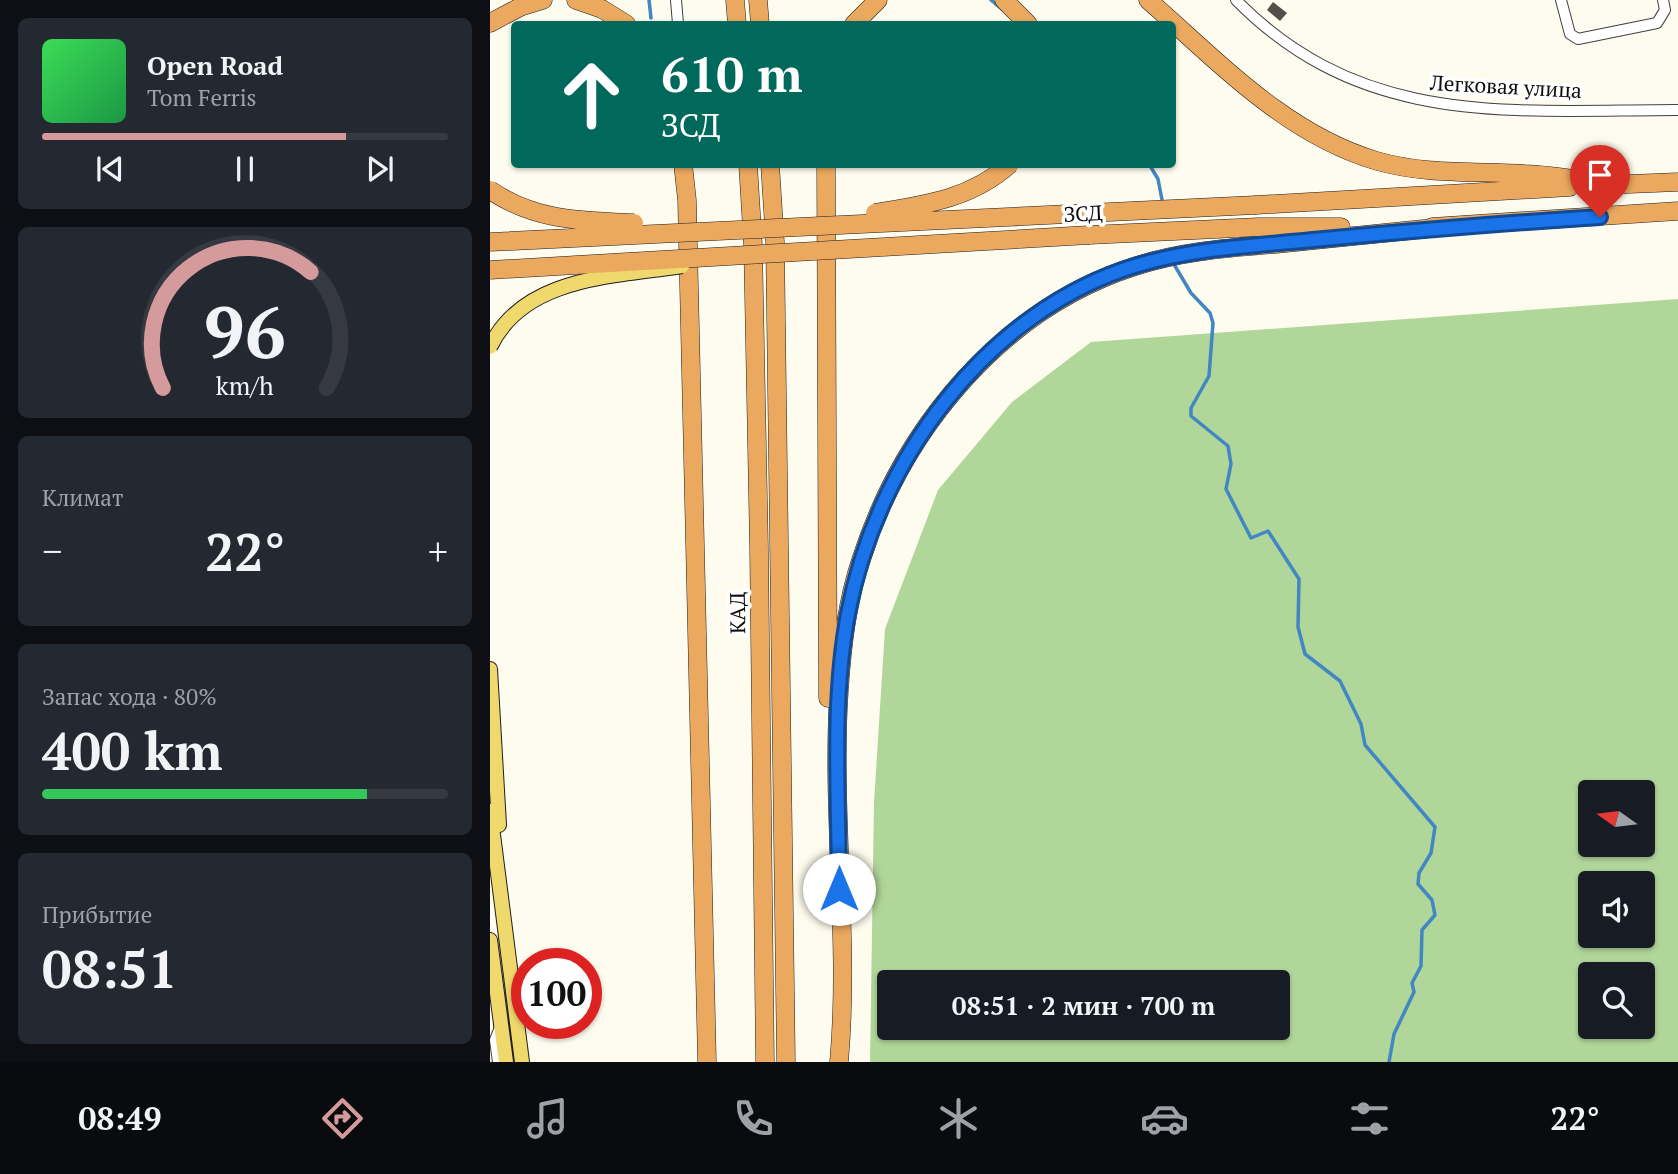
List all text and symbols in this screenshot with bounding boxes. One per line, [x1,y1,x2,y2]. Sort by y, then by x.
text: 610 m [661,41,803,106]
text: Open Road [147,48,283,82]
icon: ahead [546,49,637,140]
street label: Легковая улица [1428,68,1583,104]
text: Tom Ferris [147,82,257,113]
text: ЗСД [661,104,721,146]
pin [1570,145,1630,217]
icon: previous [91,150,129,188]
icon: pause [226,150,264,188]
icon: next [361,150,399,188]
icon: arrive [1581,156,1619,194]
street label: ЗСД [1063,198,1104,228]
text: 96 [204,283,286,380]
text: km/h [216,369,274,402]
text: Климат [42,482,123,513]
text: 22° [205,517,285,586]
text: − [42,526,62,576]
text: + [428,526,448,576]
street label: КАД [723,591,751,634]
text: Запас хода · 80% [42,681,217,712]
text: 400 km [42,716,223,785]
north arrow [1578,780,1656,858]
map controls [1578,780,1655,1039]
position arrow [802,852,876,926]
button: sound [1578,871,1655,948]
text: Прибытие [42,899,152,930]
text: 08:51 [42,934,177,1003]
speed limit sign: 100 [511,948,602,1039]
button: search [1578,962,1655,1039]
text: 08:51 · 2 мин · 700 m [952,988,1215,1022]
icon: directions [318,1094,367,1143]
icon: music [523,1094,572,1143]
icon: phone [729,1094,778,1143]
icon: climate [934,1094,983,1143]
icon: car [1140,1094,1189,1143]
icon: filters [1345,1094,1394,1143]
text: 08:49 [78,1097,162,1139]
text: 22° [1550,1097,1600,1139]

